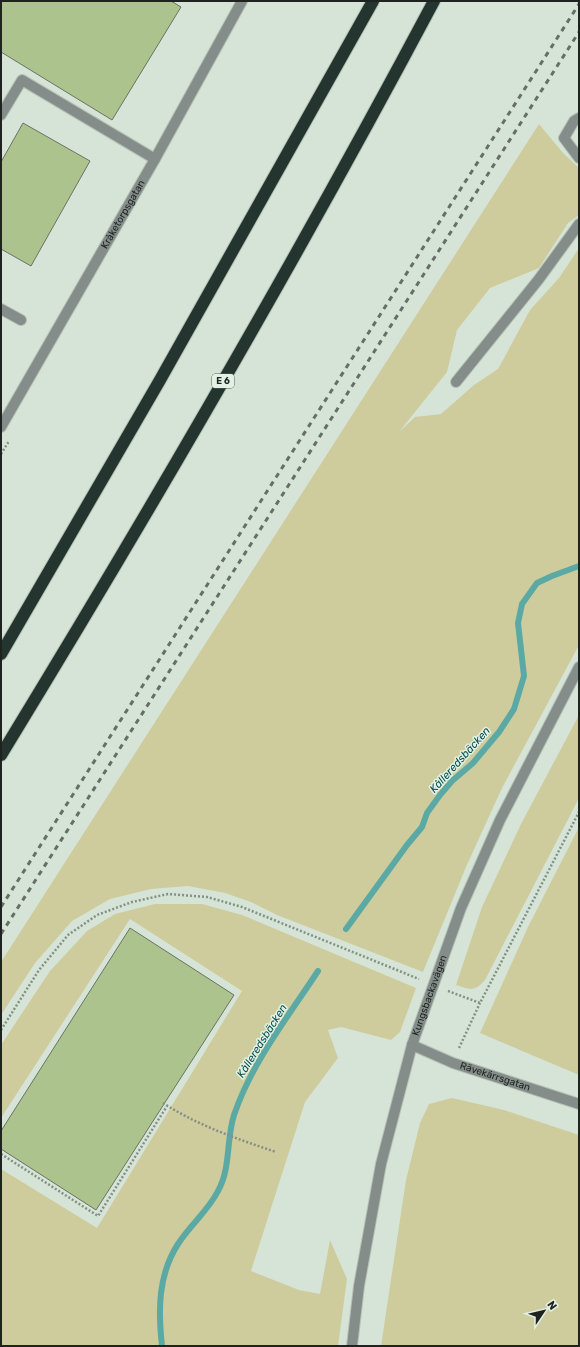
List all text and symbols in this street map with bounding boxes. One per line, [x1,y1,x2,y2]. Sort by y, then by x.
street label: Kråketorpsgatan [99,178,148,251]
road number: E 6 [212,374,234,388]
water label: Kålleredsbäcken [427,724,493,796]
street label: Kungsbackavägen [410,953,450,1037]
water label: Kålleredsbäcken [234,1002,290,1080]
street label: Rävekärrsgatan [458,1060,532,1094]
north arrow [524,1291,564,1331]
text: N [544,1299,559,1313]

